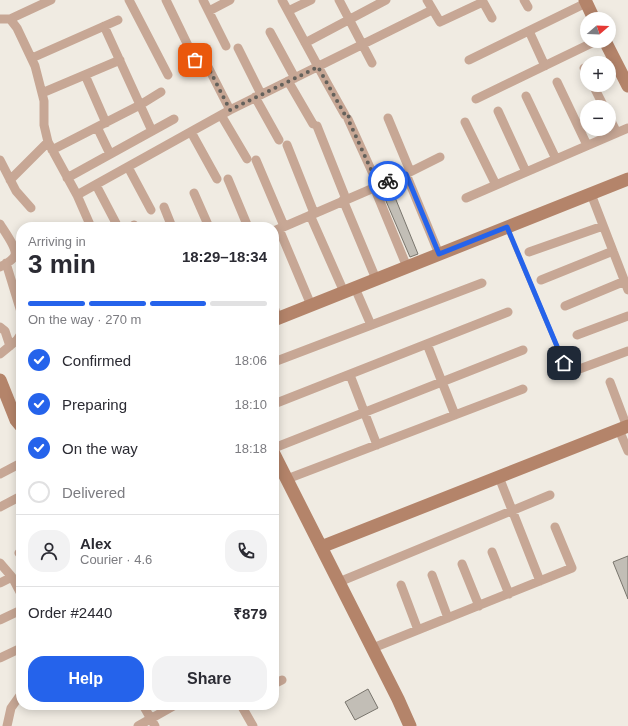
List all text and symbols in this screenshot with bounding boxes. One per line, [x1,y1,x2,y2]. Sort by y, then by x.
north arrow [580,12,616,48]
map controls [580,12,616,136]
pin [178,43,212,77]
icon: bag [184,49,206,71]
button: + [580,56,616,92]
button: − [580,100,616,136]
courier [368,161,408,201]
icon: bike [377,170,399,192]
text: Arriving in [28,234,86,249]
text: 18:29–18:34 [182,248,267,265]
text: 3 min [28,249,96,279]
text: On the way · 270 m [28,312,141,327]
pin [547,346,581,380]
icon: check [28,349,50,371]
text: Confirmed [62,352,131,369]
icon: home [553,352,575,374]
text: 18:06 [234,353,267,368]
icon: check [28,393,50,415]
text: Preparing [62,396,127,413]
text: 18:10 [234,397,267,412]
icon: check [28,437,50,459]
text: On the way [62,440,138,457]
text: 18:18 [234,441,267,456]
text: Delivered [62,484,125,501]
button: person [28,530,70,572]
button: phone [225,530,267,572]
text: Alex [80,535,112,552]
text: Courier · 4.6 [80,552,152,567]
text: Order #2440 [28,604,112,621]
text: ₹879 [233,605,267,622]
button: Help [28,656,144,702]
button: Share [152,656,267,702]

